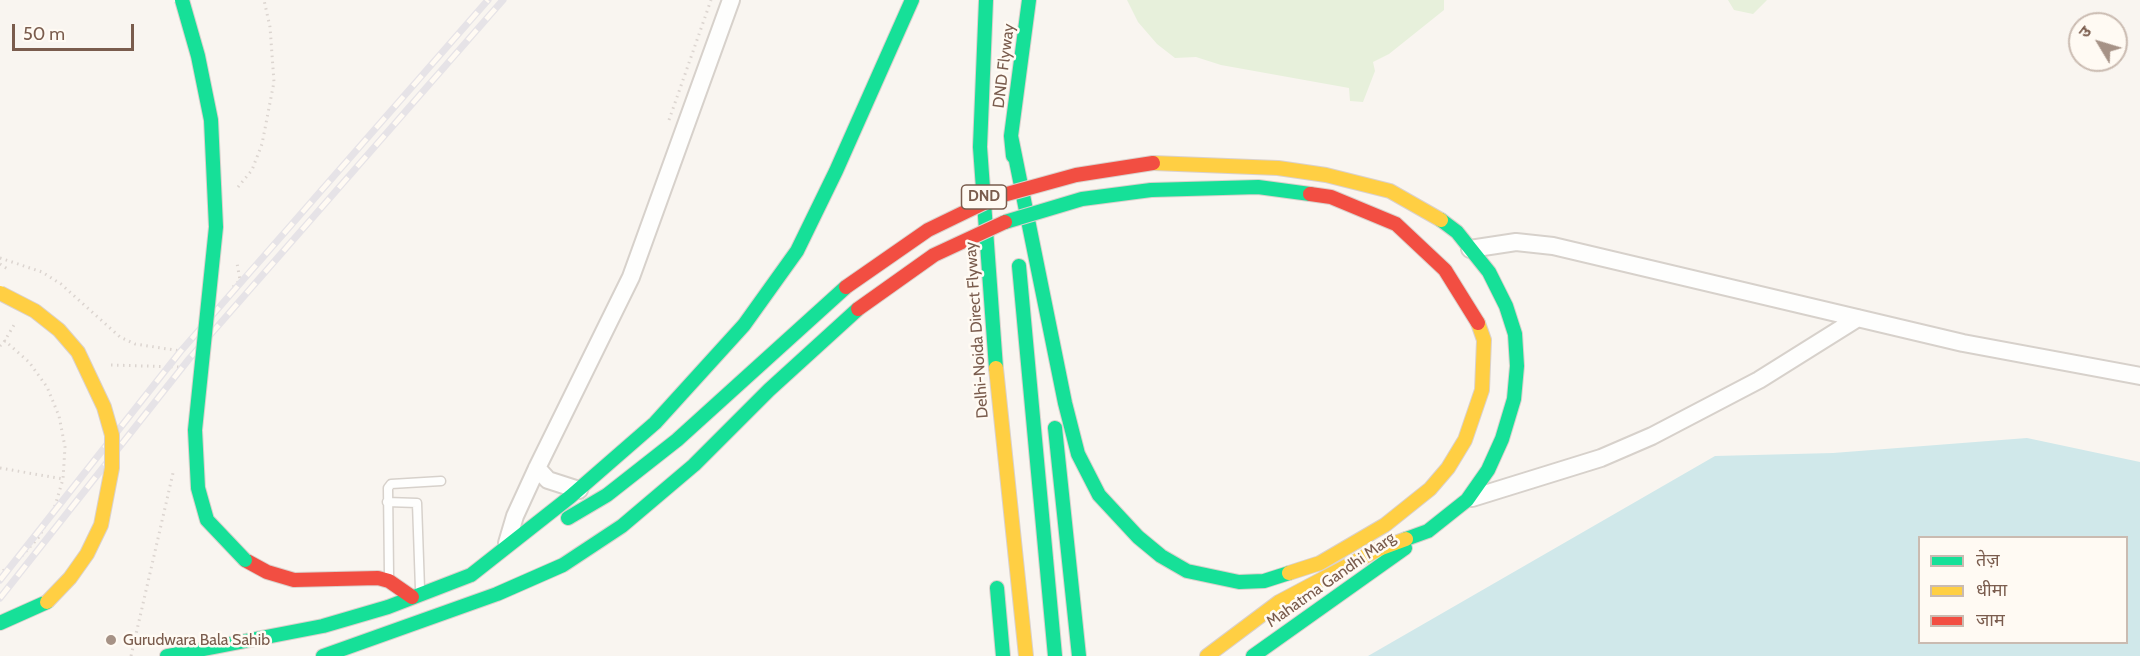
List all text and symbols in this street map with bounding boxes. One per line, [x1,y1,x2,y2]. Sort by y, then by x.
scale bar [15,12,136,50]
north arrow [2068,12,2128,72]
text: उ [2075,22,2095,41]
text: 50 m [23,23,65,45]
street label: DND Flyway [989,23,1019,109]
road number: DND [962,185,1006,209]
street label: Delhi-Noida Direct Flyway [961,241,993,419]
street label: Mahatma Gandhi Marg [1263,528,1399,632]
legend [1918,536,2128,644]
text: तेज़ [1976,549,2000,571]
text: धीमा [1976,579,2007,601]
text: जाम [1976,609,2005,631]
place label: Gurudwara Bala Sahib [123,630,270,650]
marker: Gurudwara Bala Sahib [104,633,118,647]

